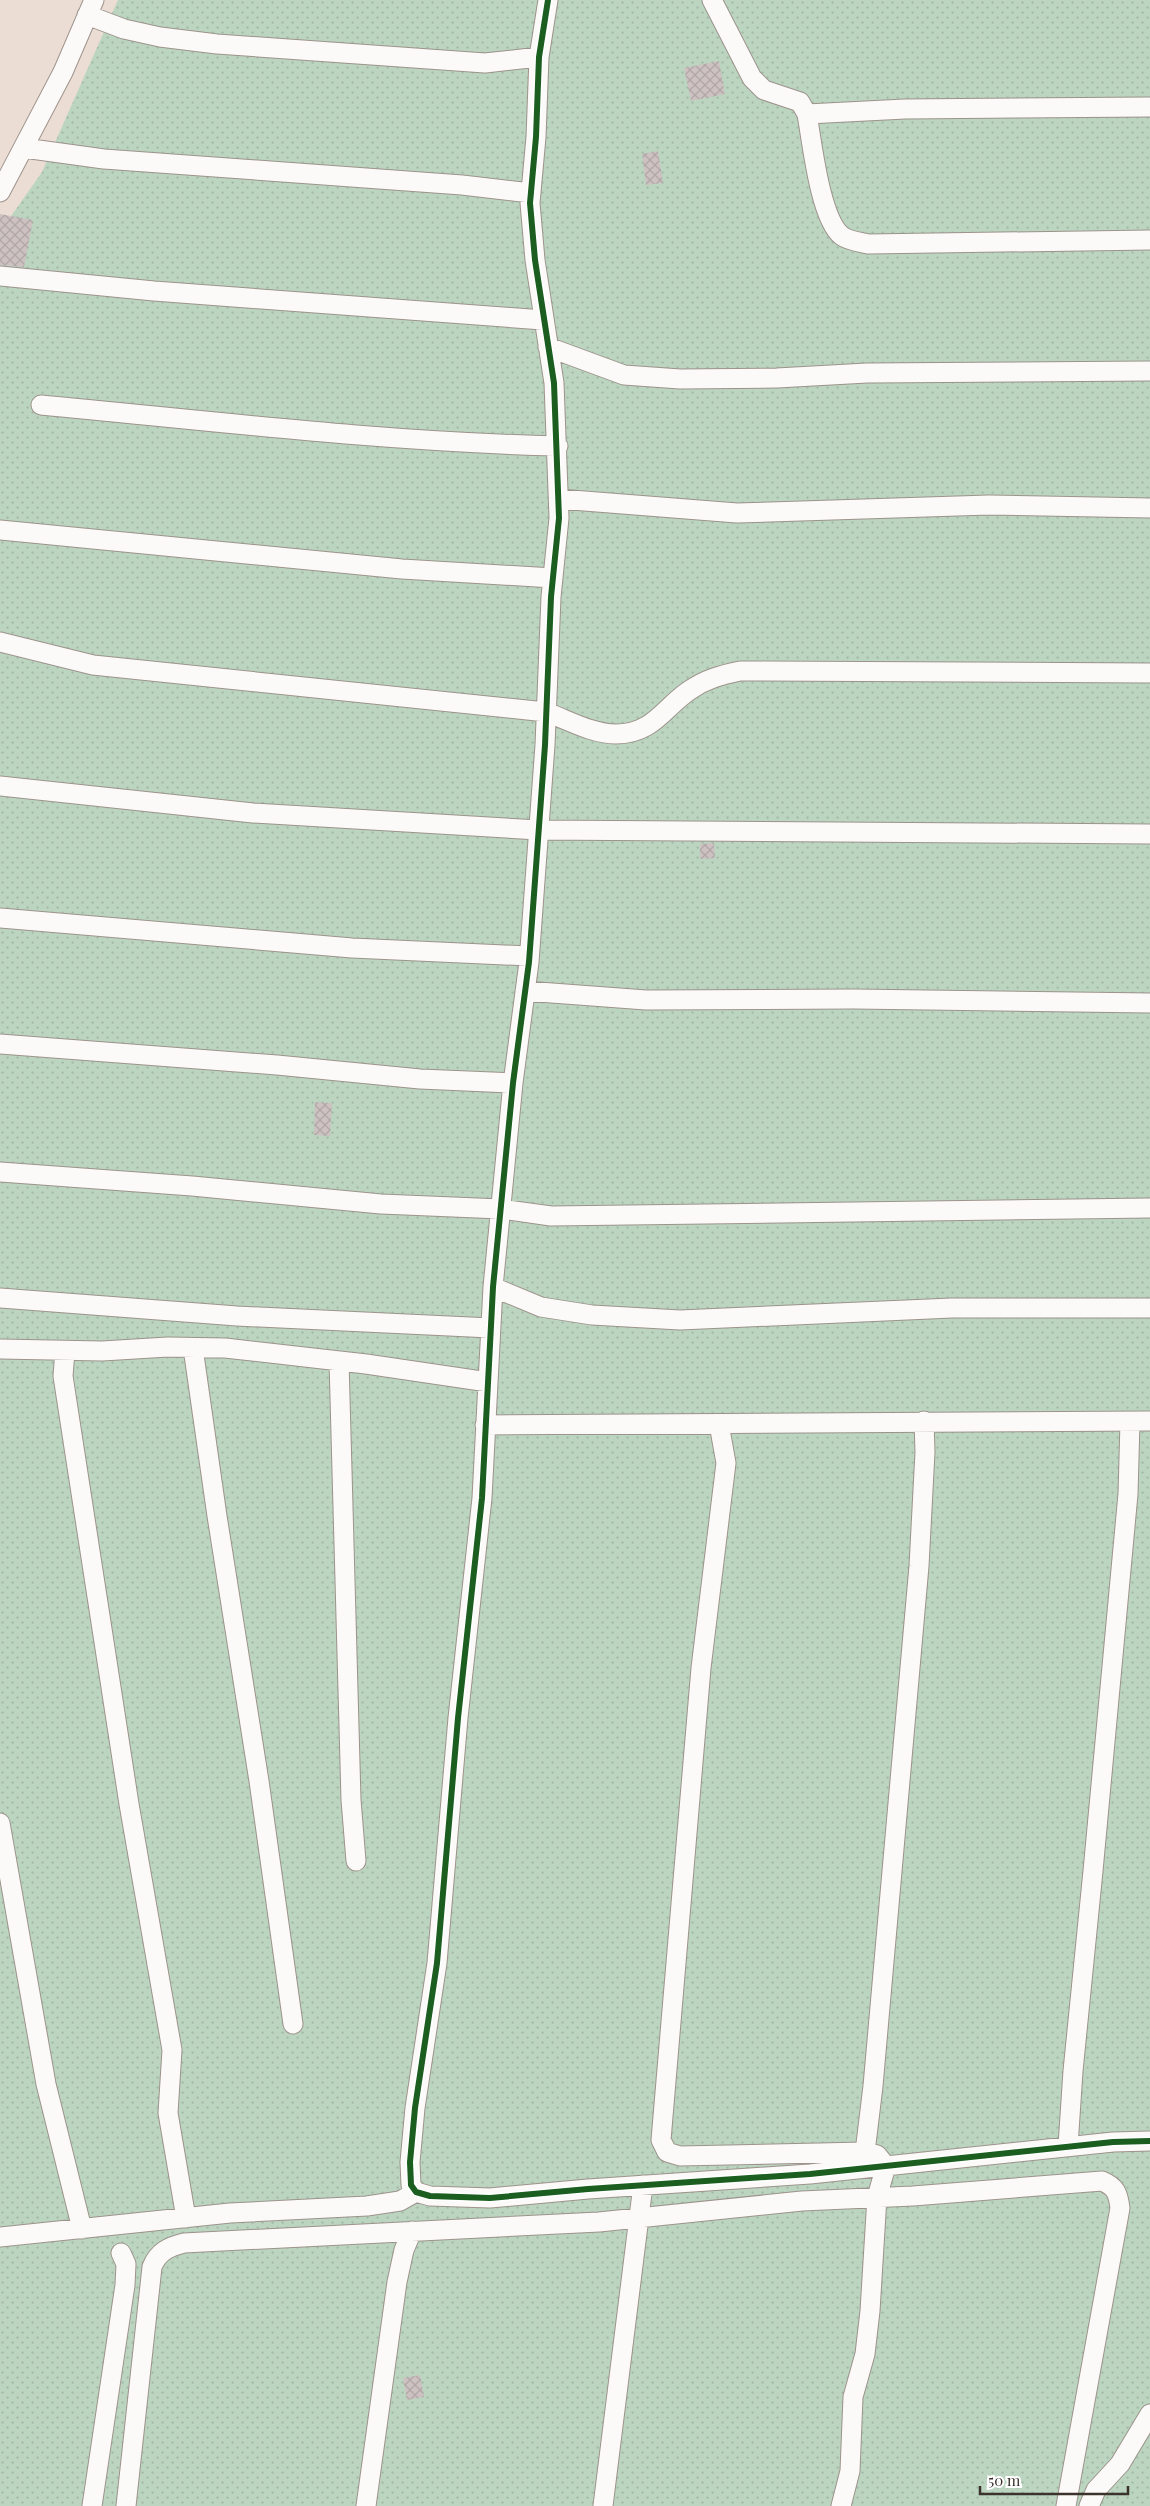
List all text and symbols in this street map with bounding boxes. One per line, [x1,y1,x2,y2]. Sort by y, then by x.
scale bar [980,2464,1128,2496]
text: 50 m [988,2470,1021,2490]

